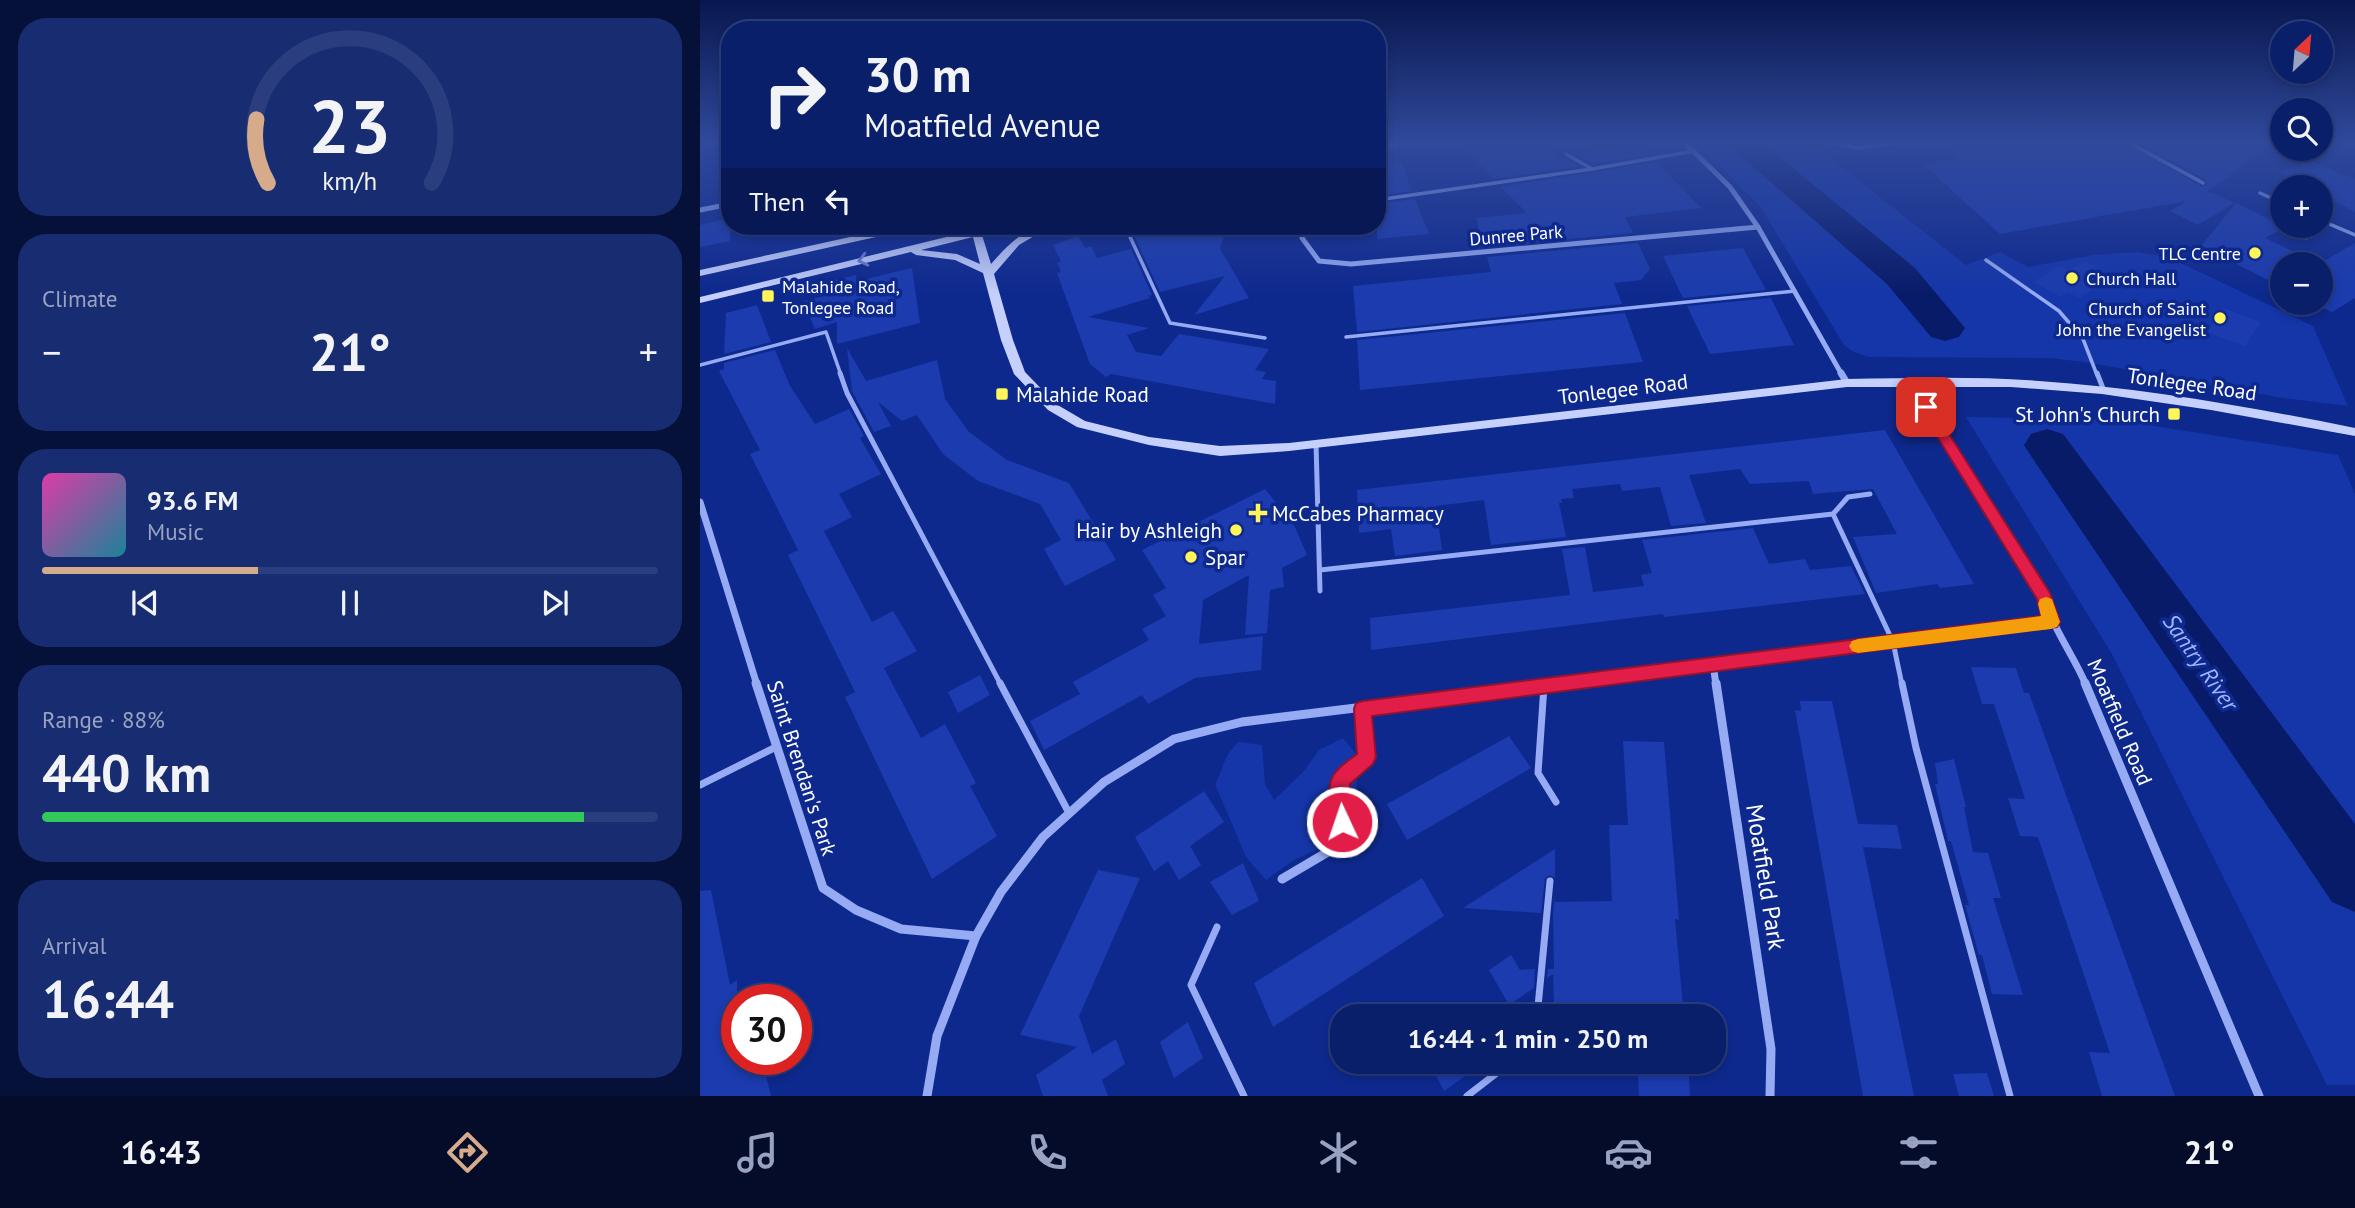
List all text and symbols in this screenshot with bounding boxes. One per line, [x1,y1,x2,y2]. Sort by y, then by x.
north arrow [2270,21,2333,84]
map controls [2270,21,2333,315]
text: 30 m [864,42,971,106]
icon: right [749,49,840,140]
text: 23 [309,79,391,173]
button: search [2270,98,2333,161]
text: Moatfield Avenue [864,104,1101,146]
text: km/h [323,165,377,197]
button: + [2270,175,2333,238]
icon: left [819,182,857,220]
text: Then [749,185,805,218]
street label: Dunree Park [1468,219,1564,251]
place label: TLC Centre [2159,242,2241,265]
marker: TLC Centre [2247,245,2263,261]
one-way arrow [857,252,869,266]
button: − [2270,252,2333,315]
place label: Church Hall [2086,267,2177,290]
marker: Church Hall [2064,270,2080,286]
place label: Malahide Road, Tonlegee Road [782,275,900,319]
text: Climate [42,284,117,313]
marker: Malahide Road, Tonlegee Road [760,288,776,304]
place label: Church of Saint John the Evangelist [2056,297,2206,341]
marker: Church of Saint John the Evangelist [2212,310,2228,326]
text: 21° [309,318,391,385]
text: − [42,327,61,376]
text: + [639,327,658,376]
street label: Tonlegee Road [2125,362,2259,406]
street label: Tonlegee Road [1556,368,1690,410]
pin [1896,377,1956,437]
place label: Malahide Road [1016,381,1149,408]
marker: Malahide Road [994,386,1010,402]
icon: arrive [1907,388,1945,426]
place label: St John's Church [2015,401,2160,428]
marker: St John's Church [2166,406,2182,422]
text: 93.6 FM [147,484,238,517]
place label: McCabes Pharmacy [1272,500,1444,527]
marker: McCabes Pharmacy [1250,505,1266,521]
text: Music [147,517,204,546]
place label: Hair by Ashleigh [1076,517,1222,544]
marker: Hair by Ashleigh [1228,522,1244,538]
place label: Spar [1205,544,1245,571]
marker: Spar [1183,549,1199,565]
icon: previous [126,584,164,622]
icon: pause [331,584,369,622]
icon: next [536,584,574,622]
water label: Santry River [2157,608,2246,717]
street label: Moatfield Road [2081,655,2159,789]
street label: Saint Brendan's Park [761,677,843,859]
text: Range · 88% [42,705,165,734]
text: 440 km [42,739,211,806]
position arrow [1305,785,1379,859]
street label: Moatfield Park [1739,802,1793,953]
text: Arrival [42,931,106,960]
text: 16:44 [42,965,174,1032]
speed limit sign: 30 [721,984,812,1075]
text: 16:44 · 1 min · 250 m [1408,1022,1648,1055]
icon: directions [443,1128,492,1177]
icon: music [733,1128,782,1177]
icon: phone [1023,1128,1072,1177]
icon: climate [1314,1128,1363,1177]
icon: car [1604,1128,1653,1177]
icon: filters [1894,1128,1943,1177]
text: 16:43 [121,1131,202,1173]
text: 21° [2184,1131,2234,1173]

